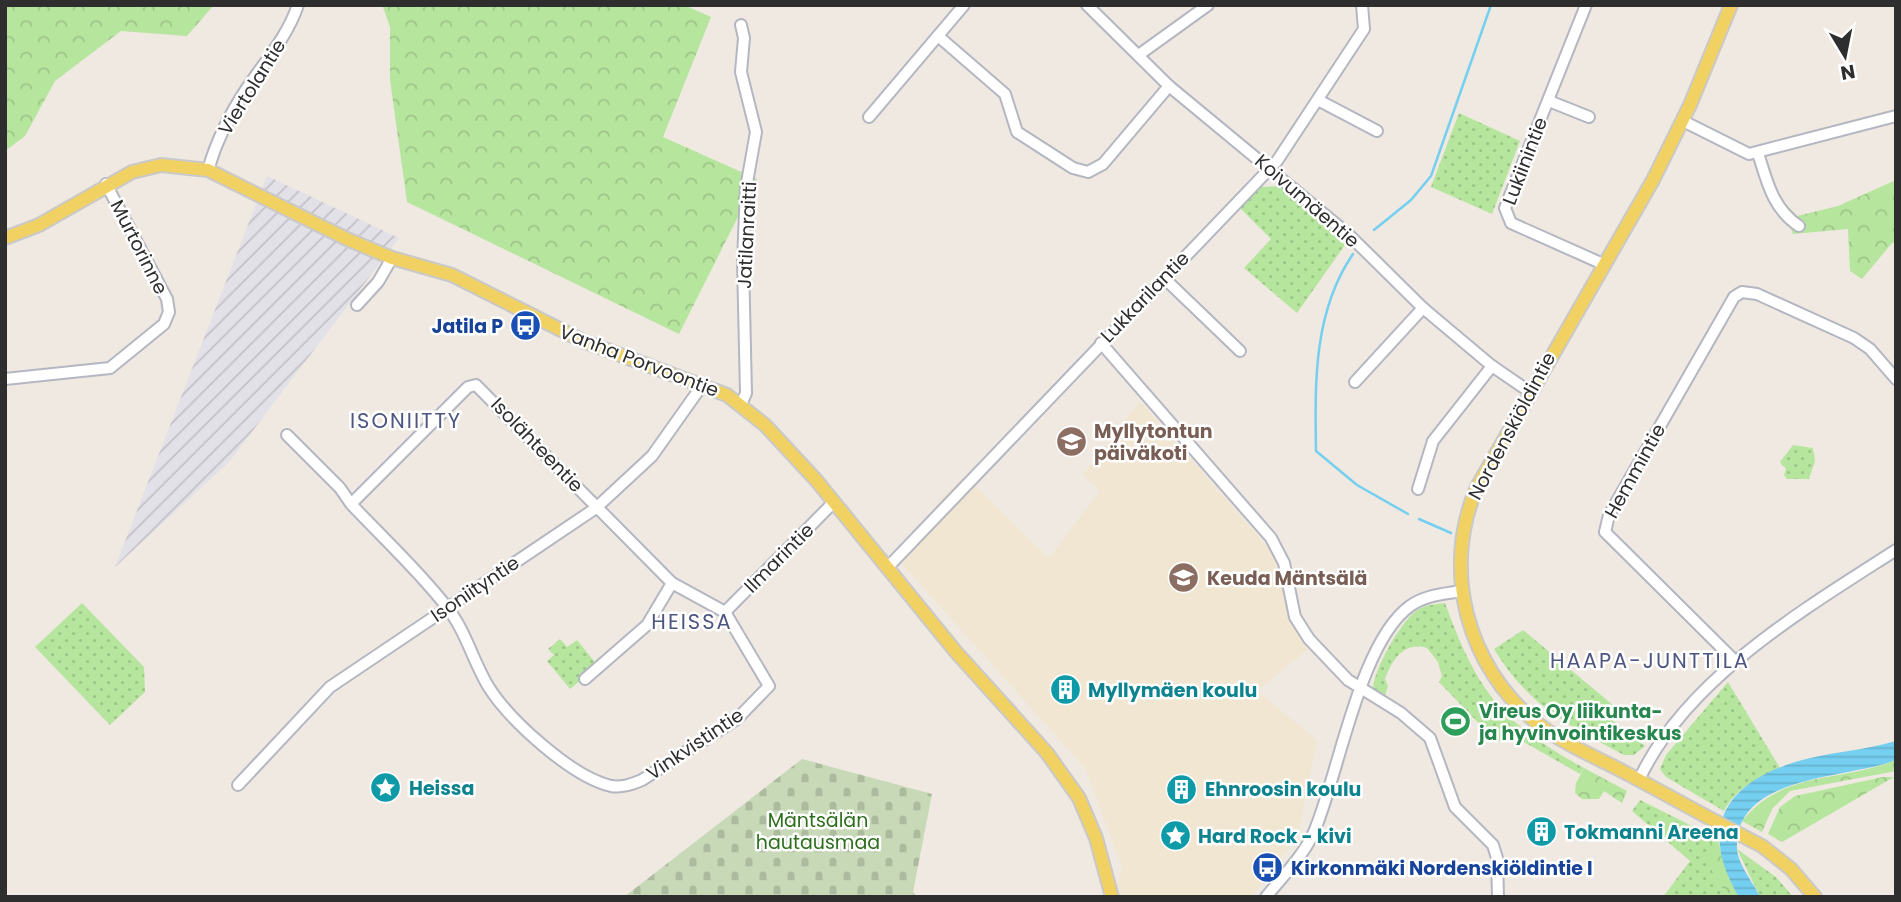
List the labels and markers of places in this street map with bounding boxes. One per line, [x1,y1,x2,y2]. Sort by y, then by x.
bus stop icon: Jatila P [509,309,543,343]
place label: Jatila P [431,313,503,340]
place label: Myllytontun päiväkoti [1094,418,1213,467]
school or university icon: Myllytontun päiväkoti [1054,425,1088,459]
school or university icon: Keuda Mäntsälä [1167,561,1201,595]
place label: Keuda Mäntsälä [1207,565,1367,592]
building icon: Myllymäen koulu [1048,673,1082,707]
place label: Myllymäen koulu [1088,677,1257,704]
place label: Vireus Oy liikunta- ja hyvinvointikeskus [1478,698,1682,747]
sports icon: Vireus Oy liikunta- ja hyvinvointikeskus [1439,705,1473,739]
place icon: Heissa [369,771,403,805]
building icon: Ehnroosin koulu [1165,772,1199,806]
place label: Heissa [409,775,474,802]
place label: Ehnroosin koulu [1205,776,1361,803]
building icon: Tokmanni Areena [1524,815,1558,849]
place icon: Hard Rock - kivi [1158,819,1192,853]
place label: Tokmanni Areena [1564,819,1739,846]
place label: Hard Rock - kivi [1198,823,1352,850]
bus stop icon: Kirkonmäki Nordenskiöldintie I [1251,851,1285,885]
place label: Kirkonmäki Nordenskiöldintie I [1291,855,1593,882]

